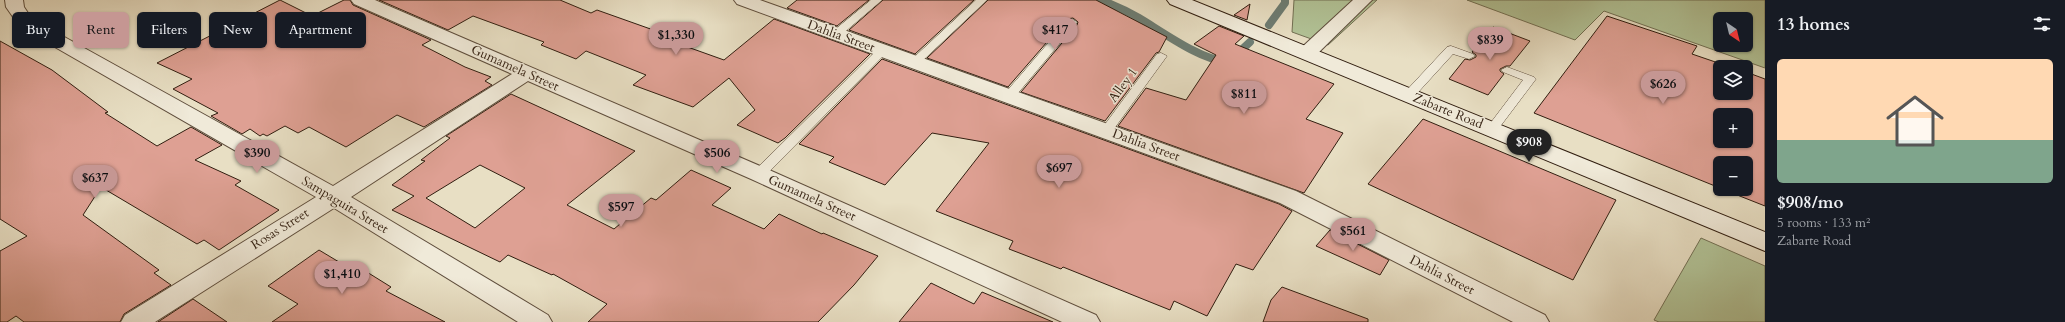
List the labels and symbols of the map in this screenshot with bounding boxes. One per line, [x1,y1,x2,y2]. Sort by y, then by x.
north arrow [1713,12,1753,52]
street label: Dahlia Street [805,15,877,57]
pin: $417 [1031,17,1079,51]
pin: $1,330 [643,22,709,56]
pin: $839 [1466,27,1514,61]
street label: Gumamela Street [468,41,562,95]
street label: Alley 1 [1104,64,1142,106]
pin: $626 [1639,71,1687,105]
pin: $811 [1220,81,1268,115]
street label: Zabarte Road [1410,89,1486,133]
street label: Dahlia Street [1110,124,1182,166]
pin: $908 [1505,129,1553,163]
pin: $390 [233,140,281,174]
pin: $506 [693,140,741,174]
pin: $697 [1035,155,1083,189]
pin: $637 [71,165,119,199]
street label: Gumamela Street [765,171,859,225]
street label: Sampaguita Street [298,172,392,238]
pin: $597 [597,194,645,228]
street label: Rosas Street [248,204,312,254]
pin: $561 [1329,218,1377,252]
street label: Dahlia Street [1406,251,1478,299]
pin: $1,410 [309,261,375,295]

